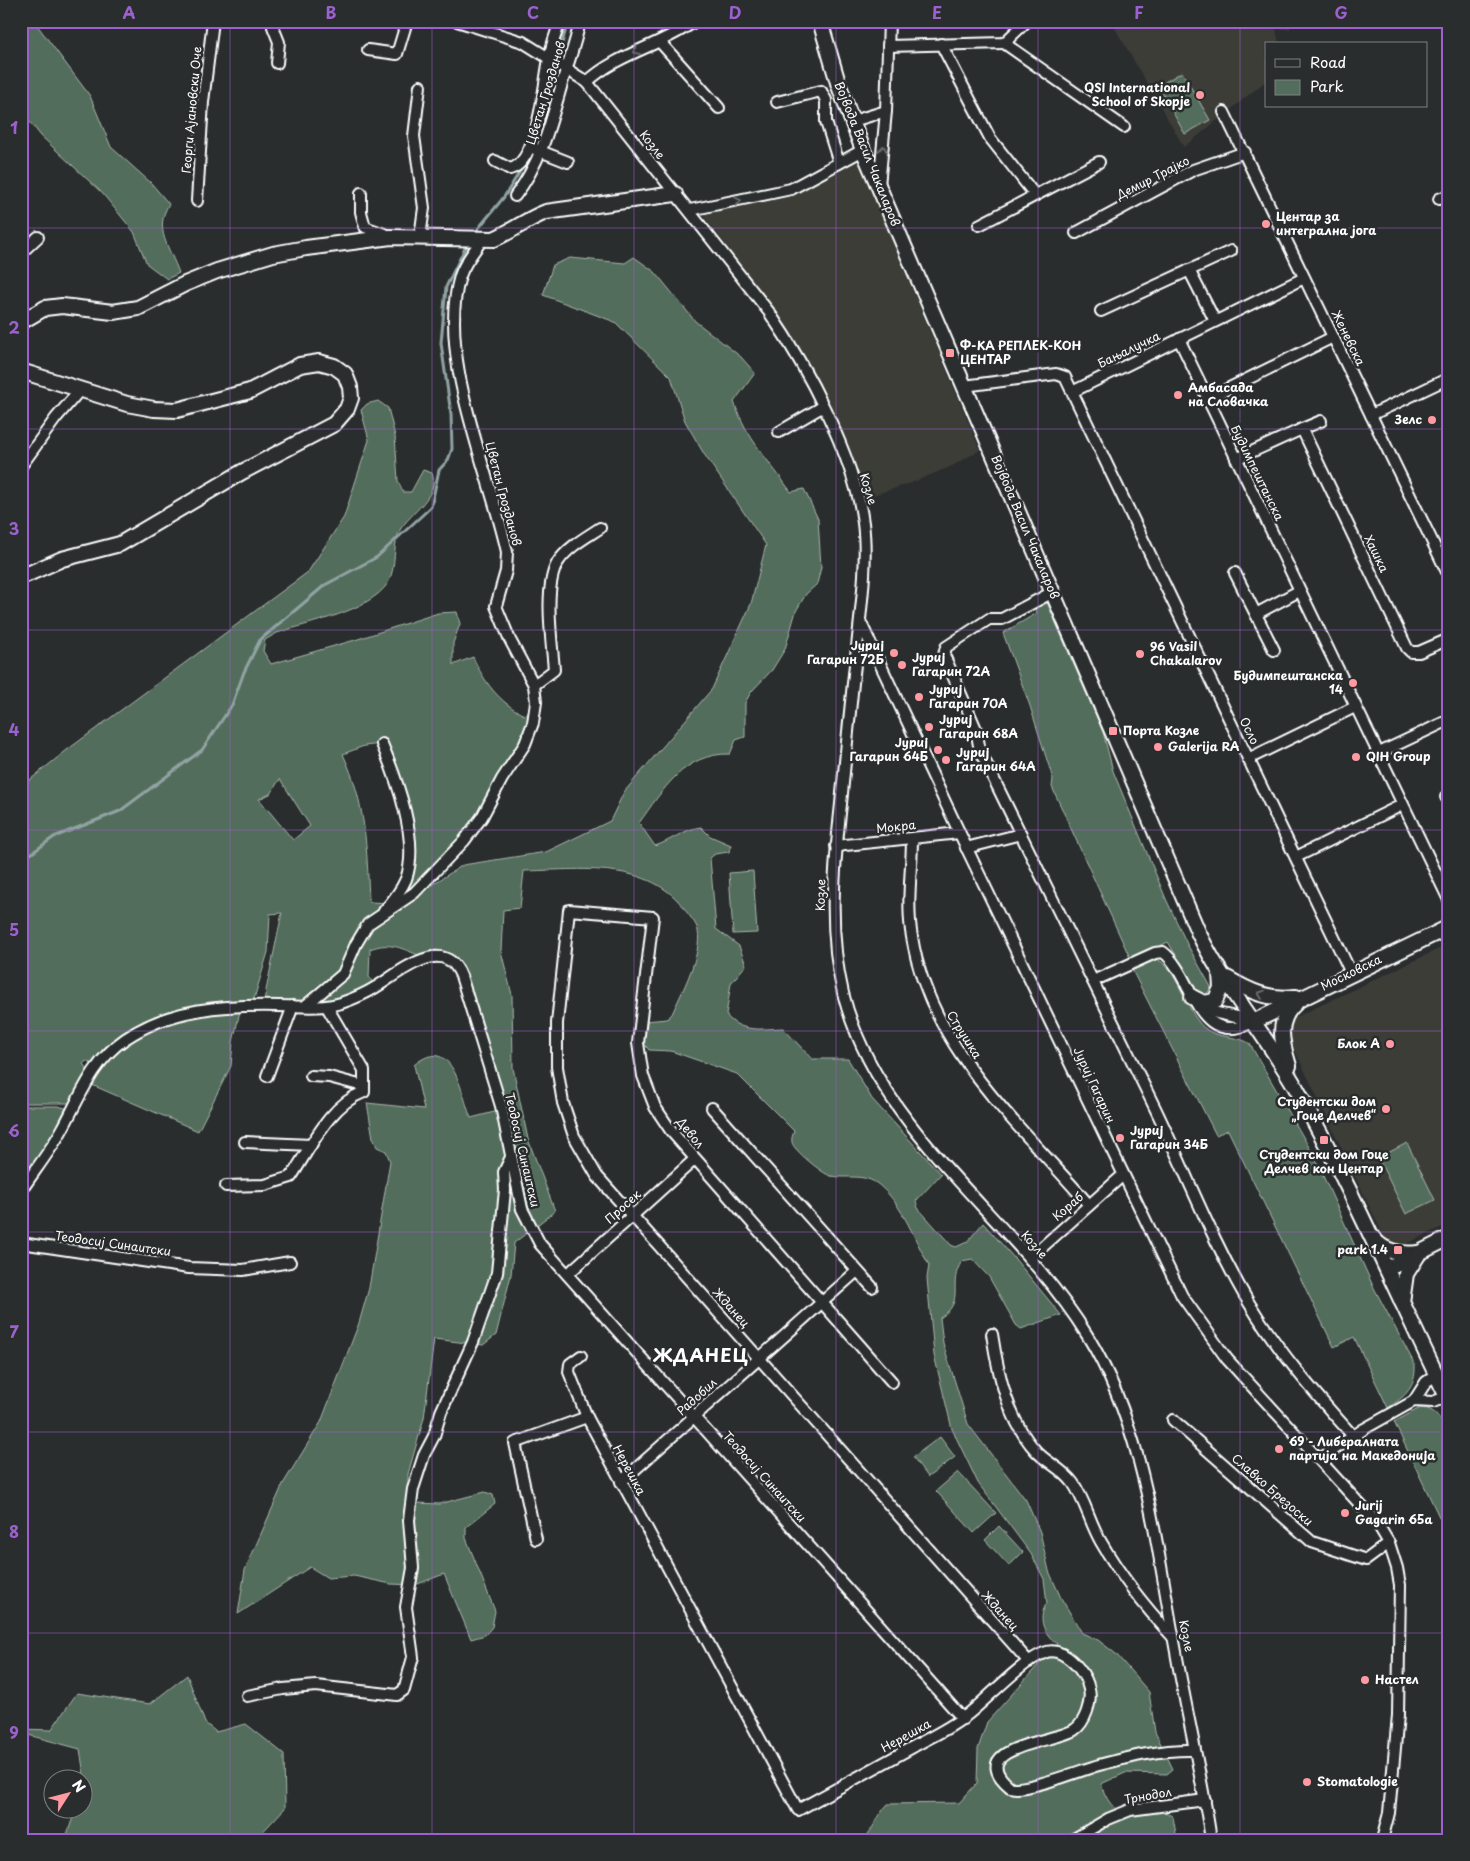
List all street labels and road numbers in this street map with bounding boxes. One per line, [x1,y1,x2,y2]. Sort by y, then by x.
street label: Цветан Грозданов [521,39,569,147]
street label: Георги Ајановски Оче [176,46,206,174]
street label: Војвода Васил Чакаларов [831,79,905,229]
street label: Козле [636,126,670,163]
street label: Демир Трајко [1112,151,1193,204]
street label: Женевска [1328,307,1370,369]
street label: Бањалучка [1094,326,1163,372]
street label: Будимпештанска [1227,422,1289,524]
street label: Цветан Грозданов [481,440,527,548]
street label: Војвода Васил Чакаларов [987,452,1064,601]
street label: Козле [856,471,882,507]
street label: Хашка [1360,532,1394,576]
street label: Осло [1236,714,1264,748]
street label: Мокра [875,815,917,837]
street label: Козле [810,879,830,911]
street label: Московска [1317,949,1385,995]
street label: Струшка [943,1007,987,1062]
street label: Јуриј Гагарин [1069,1044,1120,1126]
street label: Теодосиј Синаитски [501,1091,545,1209]
street label: Девол [672,1112,709,1152]
street label: Просек [600,1185,645,1227]
street label: Кораб [1048,1188,1087,1225]
street label: Теодосиј Синаитски [54,1226,172,1260]
street label: Козле [1017,1226,1052,1262]
street label: Жданец [709,1283,755,1331]
street label: Радобил [672,1373,720,1419]
street label: Теодосиј Синаитски [719,1427,811,1526]
street label: Нерешка [609,1441,651,1498]
street label: Славко Брезоски [1228,1449,1317,1530]
street label: Жданец [978,1586,1024,1634]
street label: Козле [1175,1618,1199,1653]
street label: Нерешка [877,1714,934,1756]
street label: Трнодол [1123,1782,1173,1808]

